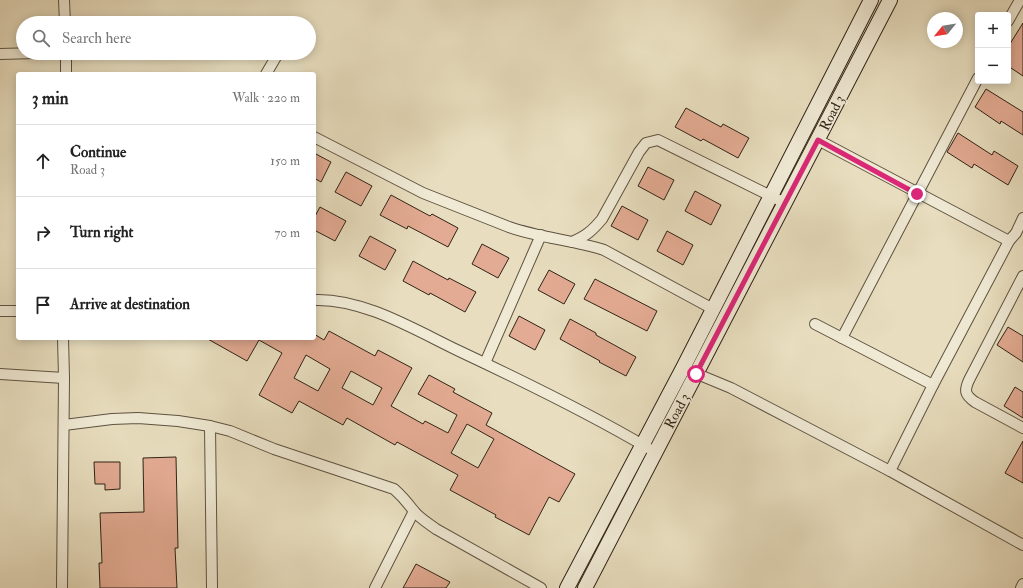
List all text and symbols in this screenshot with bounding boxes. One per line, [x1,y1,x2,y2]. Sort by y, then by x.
north arrow [927,12,963,48]
map controls [975,12,1011,84]
button: + [975,12,1011,48]
search box [16,16,316,60]
icon: search [30,27,52,49]
text: Search here [62,29,131,48]
button: − [975,48,1011,84]
text: 3 min [32,88,69,109]
text: Walk · 220 m [232,90,300,106]
street label: Road 3 [816,92,848,134]
text: Continue [70,143,126,162]
icon: ahead [32,150,54,172]
text: 150 m [270,153,300,169]
text: Road 3 [70,162,105,178]
route end [908,185,926,203]
icon: right [32,222,54,244]
text: Turn right [70,223,133,242]
text: 70 m [275,225,300,241]
icon: arrive [32,294,54,316]
text: Arrive at destination [70,295,190,314]
route start [687,365,705,383]
street label: Road 3 [661,390,693,432]

